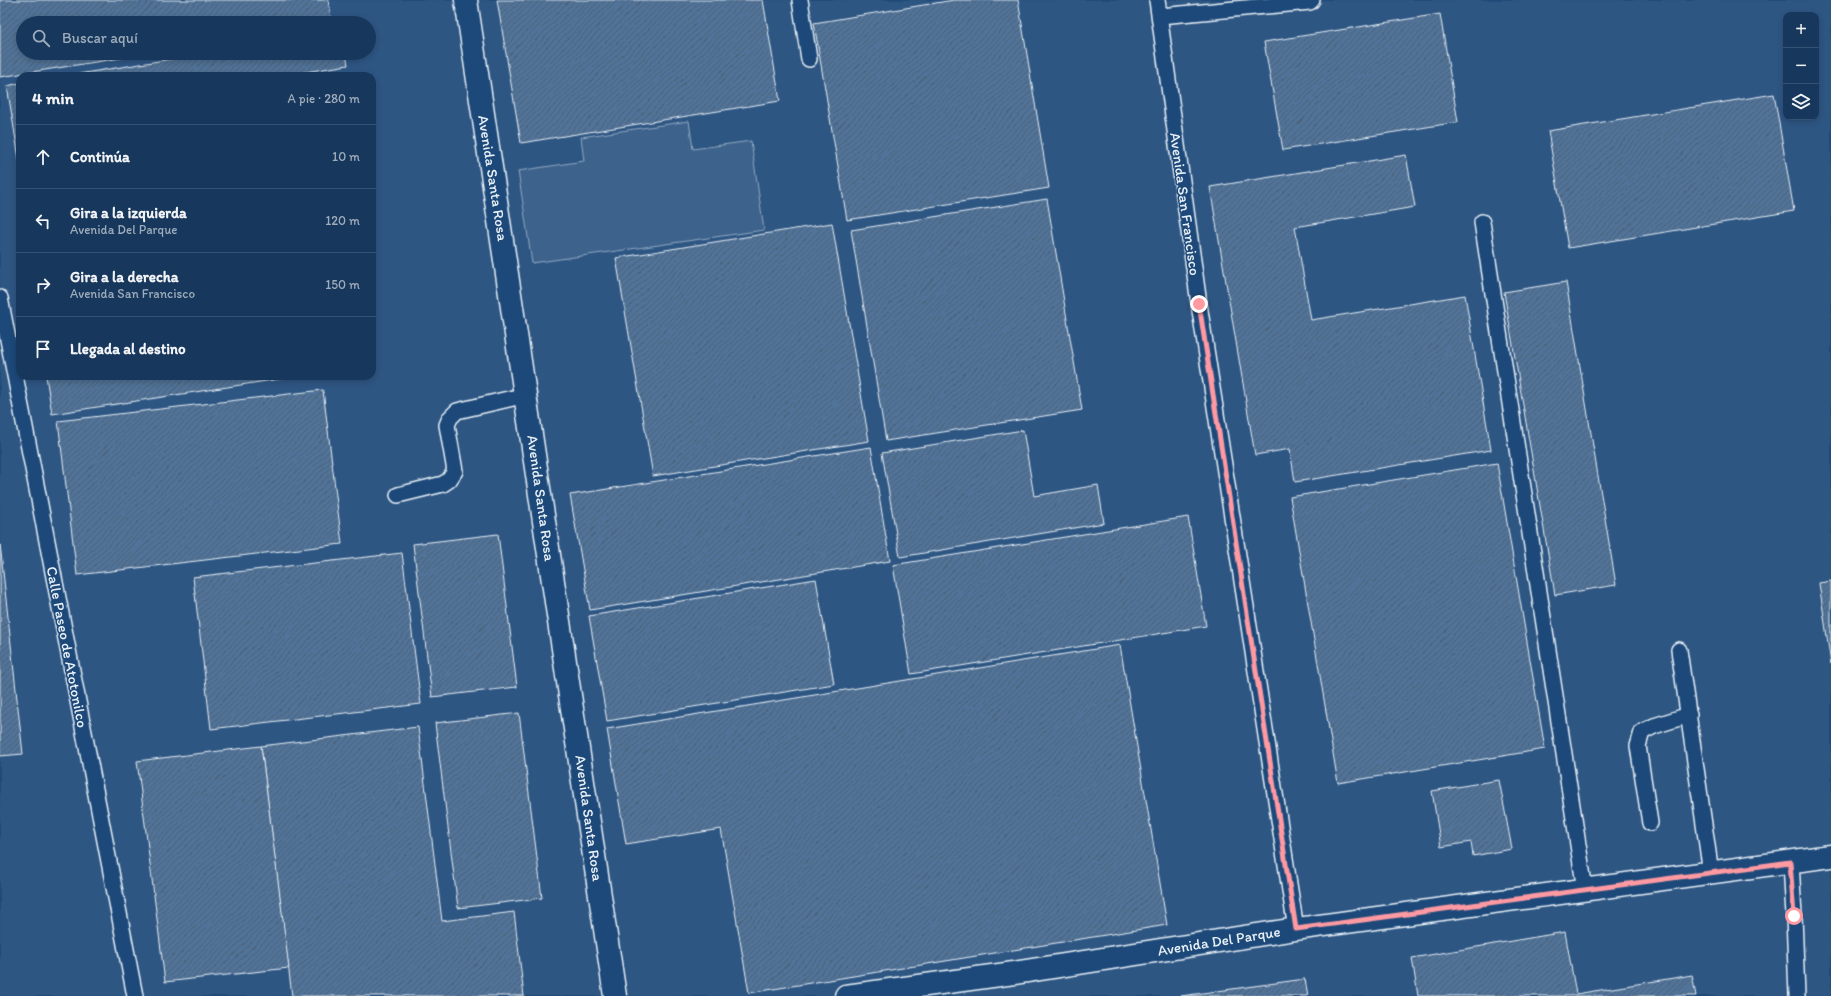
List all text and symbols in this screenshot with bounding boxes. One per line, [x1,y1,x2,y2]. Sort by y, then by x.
map controls [1783,12,1819,120]
button: + [1783,12,1819,48]
search box [16,16,376,60]
icon: search [30,27,52,49]
text: Buscar aquí [62,29,138,47]
button: − [1783,48,1819,84]
button: layers [1783,84,1819,120]
text: 4 min [32,88,74,108]
text: A pie · 280 m [288,91,360,106]
street label: Avenida Santa Rosa [474,114,512,242]
street label: Avenida San Francisco [1166,131,1204,277]
icon: ahead [32,146,54,168]
text: Continúa [70,148,130,166]
text: 10 m [332,149,360,164]
text: Gira a la izquierda [70,204,187,222]
icon: left [32,210,54,232]
text: 120 m [325,213,360,228]
text: Avenida Del Parque [70,222,178,237]
text: Gira a la derecha [70,268,179,286]
icon: right [32,274,54,296]
text: 150 m [325,277,360,292]
text: Avenida San Francisco [70,286,195,301]
route end [1190,295,1208,313]
icon: arrive [32,338,54,360]
text: Llegada al destino [70,340,186,358]
street label: Avenida Santa Rosa [523,434,559,562]
street label: Calle Paseo de Atotonilco [43,565,91,729]
street label: Avenida Santa Rosa [571,754,607,882]
route start [1785,907,1803,925]
street label: Avenida Del Parque [1156,922,1282,960]

